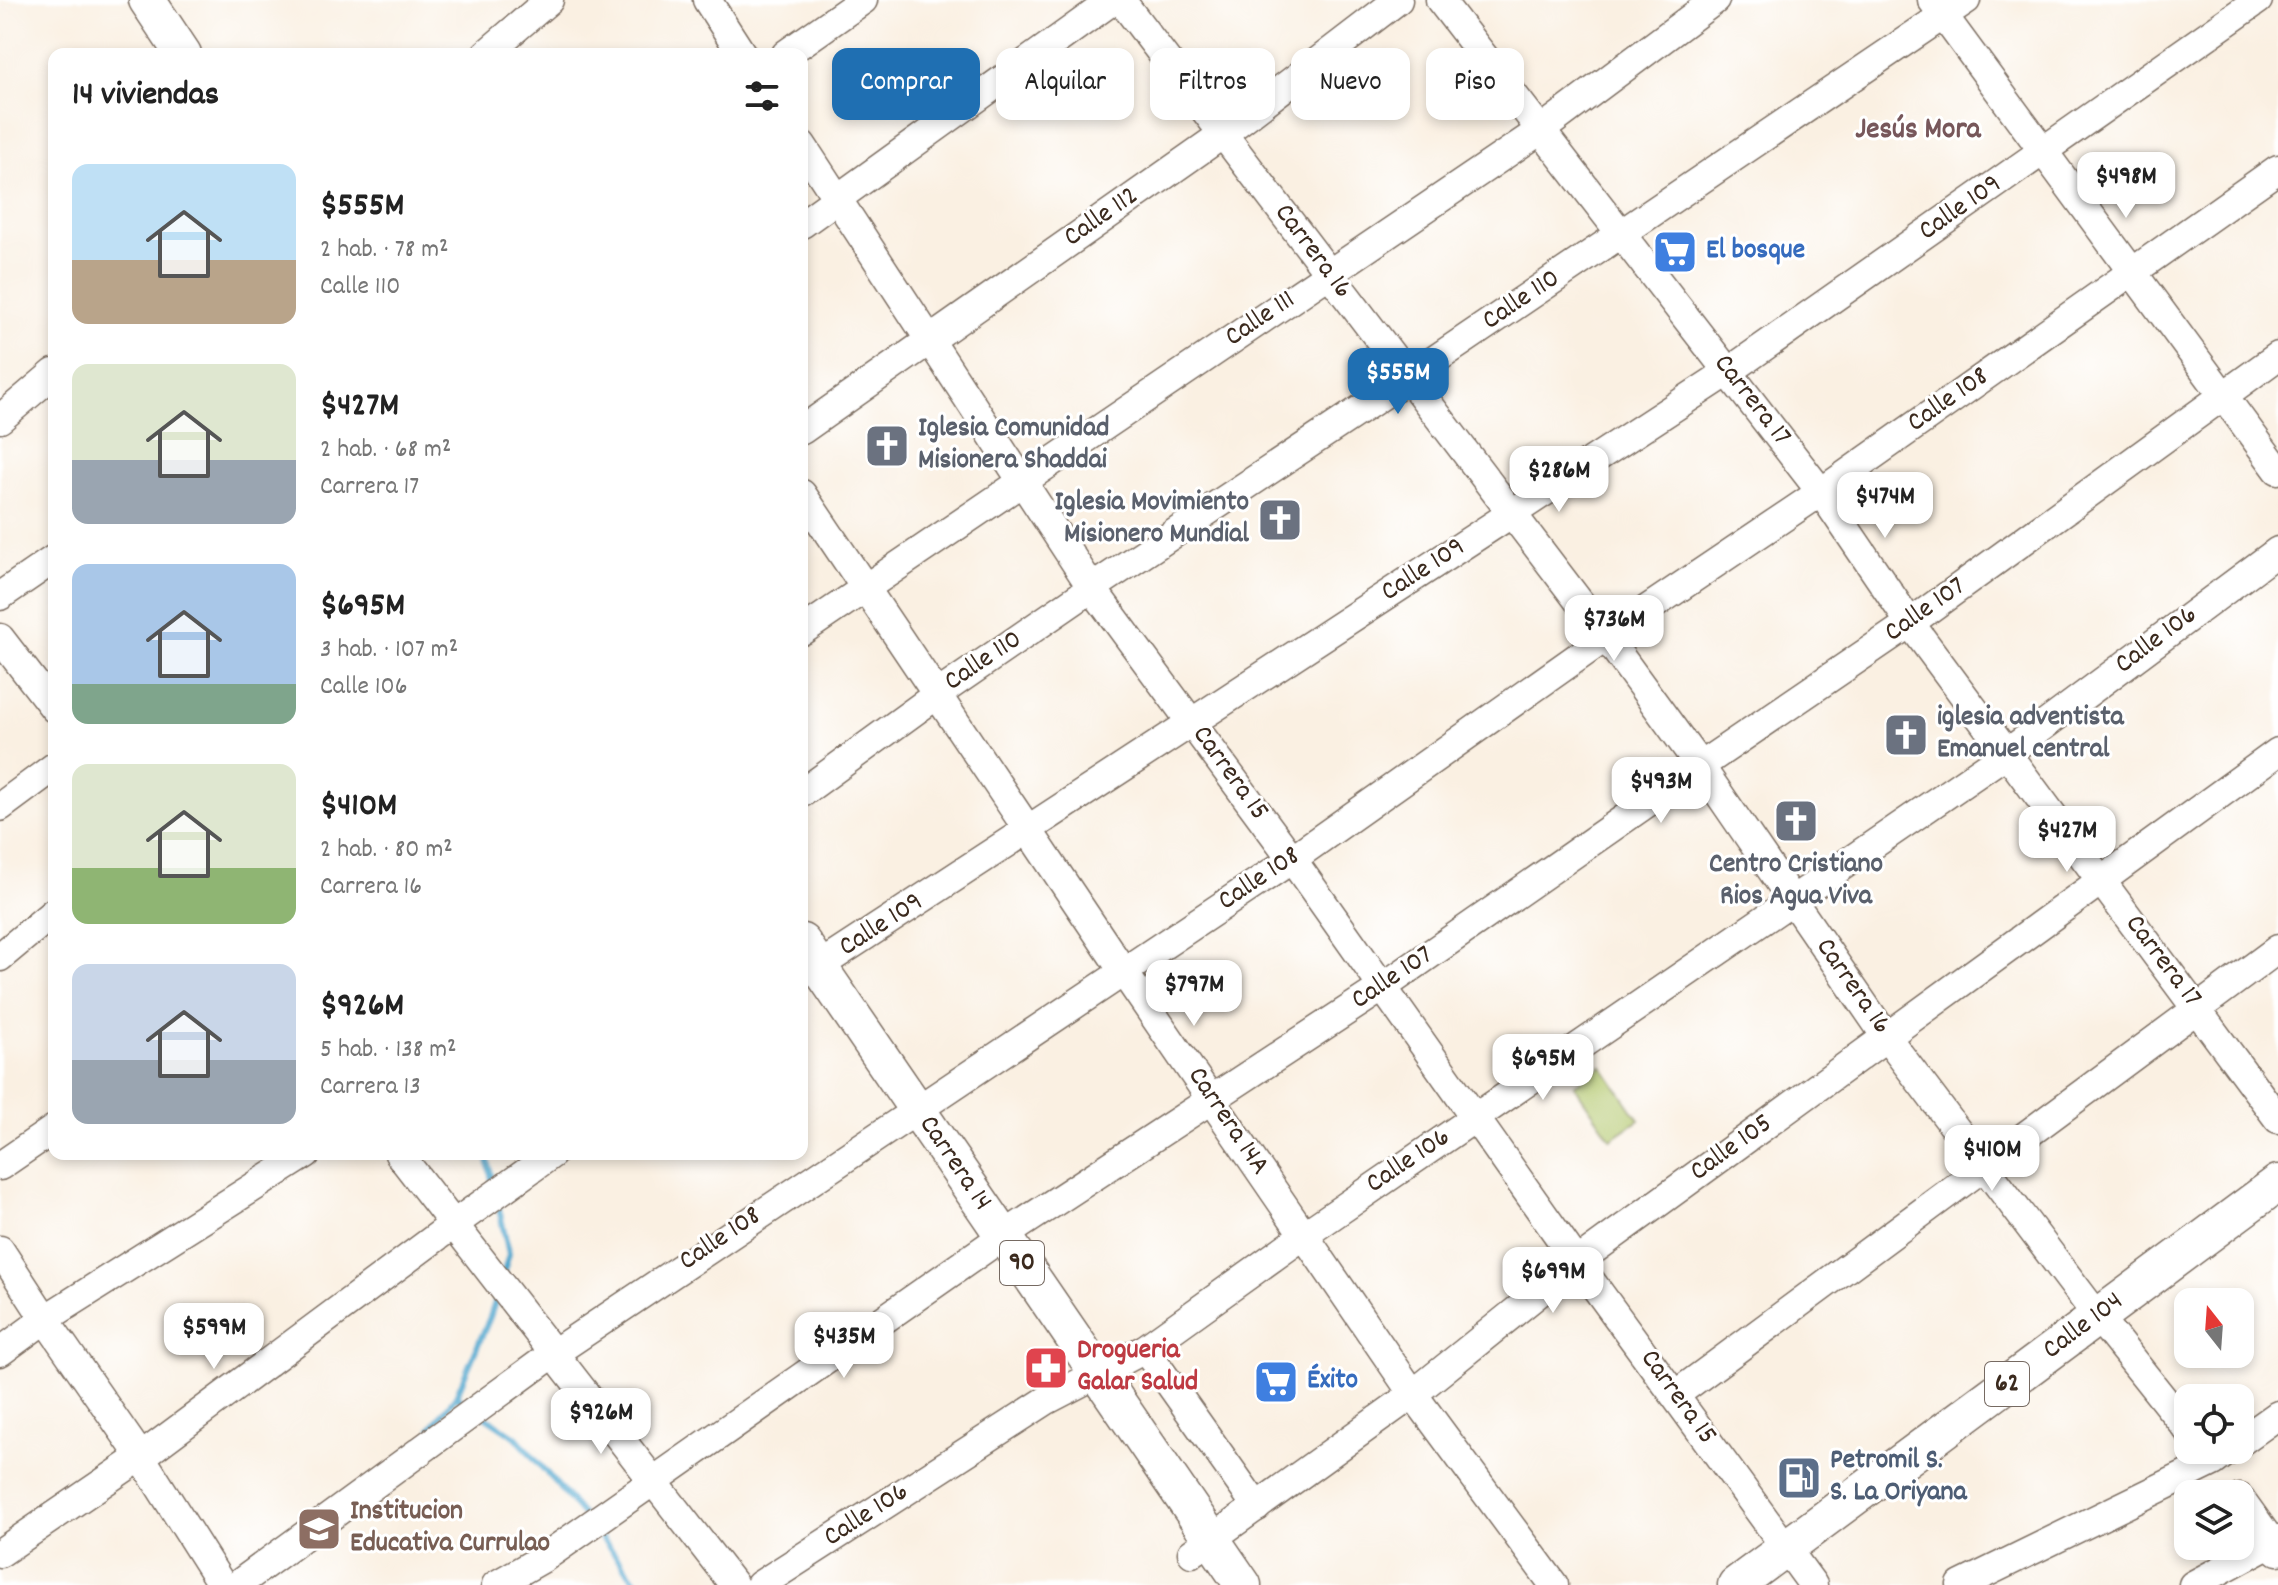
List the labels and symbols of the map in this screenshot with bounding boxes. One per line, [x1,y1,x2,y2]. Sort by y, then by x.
district label: Jesús Mora [1855,110,1982,153]
pin: $498M [2070,152,2182,220]
street label: Calle 109 [1911,166,2011,252]
street label: Calle 112 [1056,178,1148,258]
street label: Carrera 16 [1263,196,1361,308]
supermarket icon: El bosque [1651,228,1699,276]
place label: El bosque [1706,232,1805,272]
street label: Calle 110 [1475,260,1569,342]
street label: Calle 111 [1218,282,1304,358]
street label: Carrera 17 [1702,347,1800,455]
pin: $555M [1342,348,1454,416]
street label: Calle 108 [1900,358,1998,444]
place label: Iglesia Comunidad Misionera Shaddai [918,410,1109,482]
church icon: Iglesia Comunidad Misionera Shaddai [863,422,911,470]
pin: $286M [1503,446,1615,514]
pin: $474M [1829,472,1941,540]
place label: Iglesia Movimiento Misionero Mundial [1055,484,1249,556]
church icon: Iglesia Movimiento Misionero Mundial [1256,496,1304,544]
street label: Calle 109 [1374,529,1474,613]
street label: Calle 107 [1877,568,1975,654]
pin: $736M [1558,595,1670,663]
street label: Calle 106 [2107,597,2207,685]
street label: Calle 110 [937,621,1031,703]
place label: iglesia adventista Emanuel central [1937,699,2125,771]
church icon: iglesia adventista Emanuel central [1882,711,1930,759]
street label: Carrera 15 [1181,718,1277,830]
pin: $493M [1605,757,1717,825]
church icon: Centro Cristiano Rios Agua Viva [1772,797,1820,845]
pin: $427M [2011,806,2123,874]
street label: Calle 108 [1211,838,1309,922]
place label: Centro Cristiano Rios Agua Viva [1709,846,1883,918]
street label: Calle 109 [832,884,932,968]
street label: Carrera 17 [2114,907,2210,1017]
street label: Carrera 16 [1804,931,1900,1043]
street label: Calle 107 [1344,937,1442,1021]
pin: $797M [1138,960,1250,1028]
pin: $695M [1487,1034,1599,1102]
street label: Carrera 14A [1176,1060,1278,1184]
street label: Calle 105 [1682,1105,1782,1193]
street label: Carrera 14 [907,1108,1001,1220]
street label: Calle 106 [1359,1119,1459,1205]
pin: $410M [1936,1125,2048,1193]
street label: Calle 108 [672,1198,770,1282]
road number: 90 [1000,1241,1044,1285]
pin: $699M [1497,1247,1609,1315]
street label: Calle 104 [2035,1283,2133,1371]
north arrow [2174,1288,2254,1368]
pin: $599M [158,1303,270,1371]
pin: $435M [788,1312,900,1380]
place label: Drogueria Galar Salud [1077,1332,1198,1404]
street label: Carrera 15 [1629,1342,1725,1454]
pharmacy icon: Drogueria Galar Salud [1022,1344,1070,1392]
supermarket icon: Éxito [1252,1358,1300,1406]
place label: Éxito [1307,1362,1358,1402]
road number: 62 [1985,1362,2029,1406]
pin: $926M [545,1388,657,1456]
place label: Petromil S. S. La Oriyana [1830,1442,1967,1514]
fuel station icon: Petromil S. S. La Oriyana [1775,1454,1823,1502]
street label: Calle 106 [817,1474,917,1558]
place label: Institucion Educativa Currulao [350,1493,550,1565]
school or university icon: Institucion Educativa Currulao [295,1505,343,1553]

